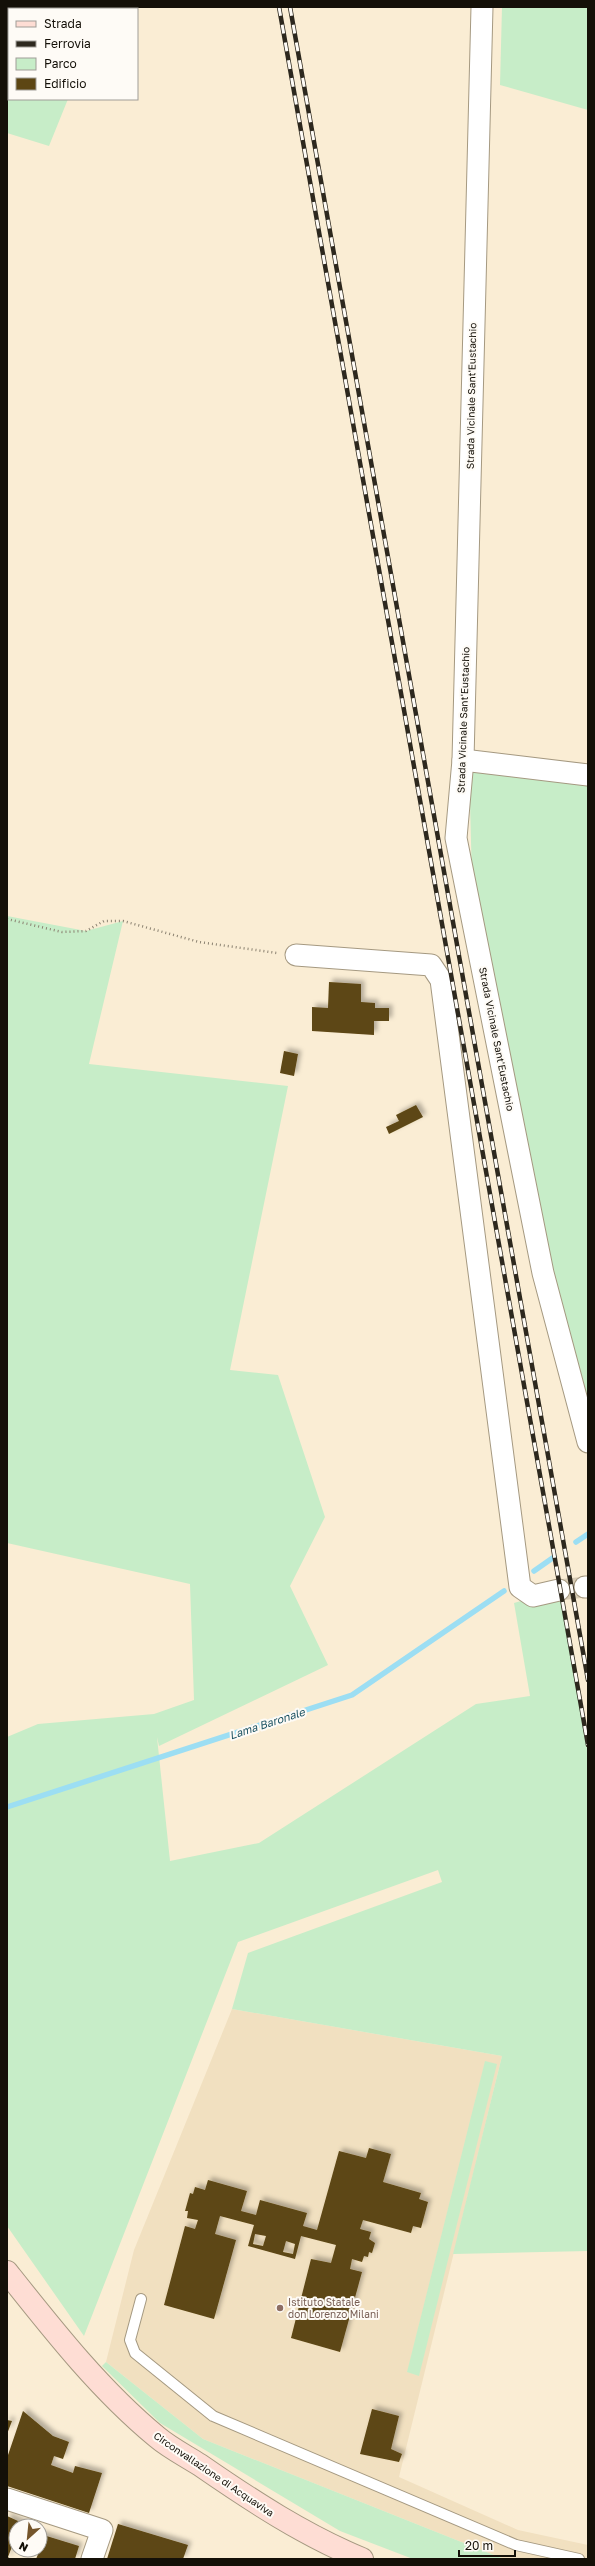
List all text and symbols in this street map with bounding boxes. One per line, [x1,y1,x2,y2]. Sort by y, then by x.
legend [8,8,138,100]
text: Strada [44,16,82,31]
text: Ferrovia [44,36,91,51]
text: Parco [44,56,77,71]
text: Edificio [44,76,86,91]
street label: Strada Vicinale Sant'Eustachio [464,323,478,469]
street label: Strada Vicinale Sant'Eustachio [454,647,472,793]
street label: Strada Vicinale Sant'Eustachio [477,966,517,1112]
water label: Lama Baronale [228,1704,308,1741]
place label: Istituto Statale don Lorenzo Milani [288,2296,379,2320]
marker: Istituto Statale don Lorenzo Milani [275,2303,285,2313]
street label: Circonvallazione di Acquaviva [152,2429,276,2519]
north arrow [8,2518,48,2558]
scale bar [459,2532,515,2558]
text: 20 m [465,2538,493,2553]
text: N [17,2540,30,2555]

